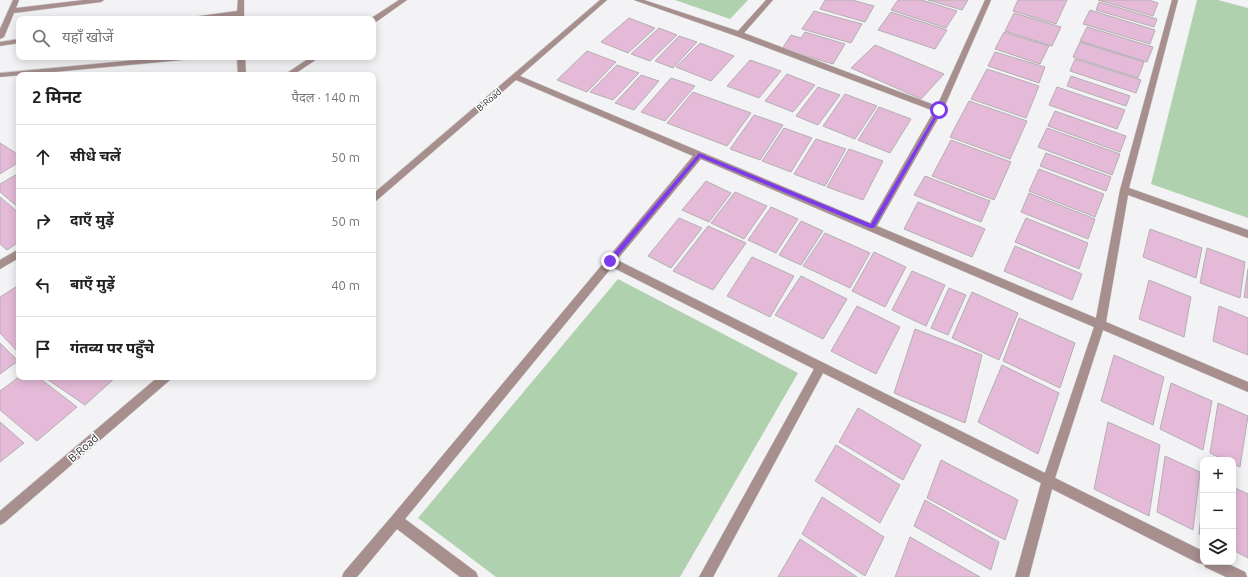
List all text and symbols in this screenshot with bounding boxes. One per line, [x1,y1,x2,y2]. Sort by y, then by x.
search box [16,16,376,60]
icon: search [30,27,52,49]
text: यहाँ खोजें [62,28,113,45]
text: 2 मिनट [32,87,81,106]
street label: B-Road [475,87,503,113]
text: पैदल · 140 m [292,90,360,104]
route start [930,101,948,119]
icon: ahead [32,146,54,168]
text: सीधे चलें [70,147,121,164]
text: 50 m [331,150,360,164]
icon: right [32,210,54,232]
text: दाएँ मुड़ें [70,211,114,228]
text: 50 m [331,214,360,228]
route end [601,252,619,270]
icon: left [32,274,54,296]
text: बाएँ मुड़ें [70,275,115,292]
text: 40 m [331,278,360,292]
icon: arrive [32,338,54,360]
text: गंतव्य पर पहुँचे [70,339,154,356]
street label: B-Road [66,432,100,464]
map controls [1200,457,1236,565]
button: + [1200,457,1236,493]
button: − [1200,493,1236,529]
button: layers [1200,529,1236,565]

